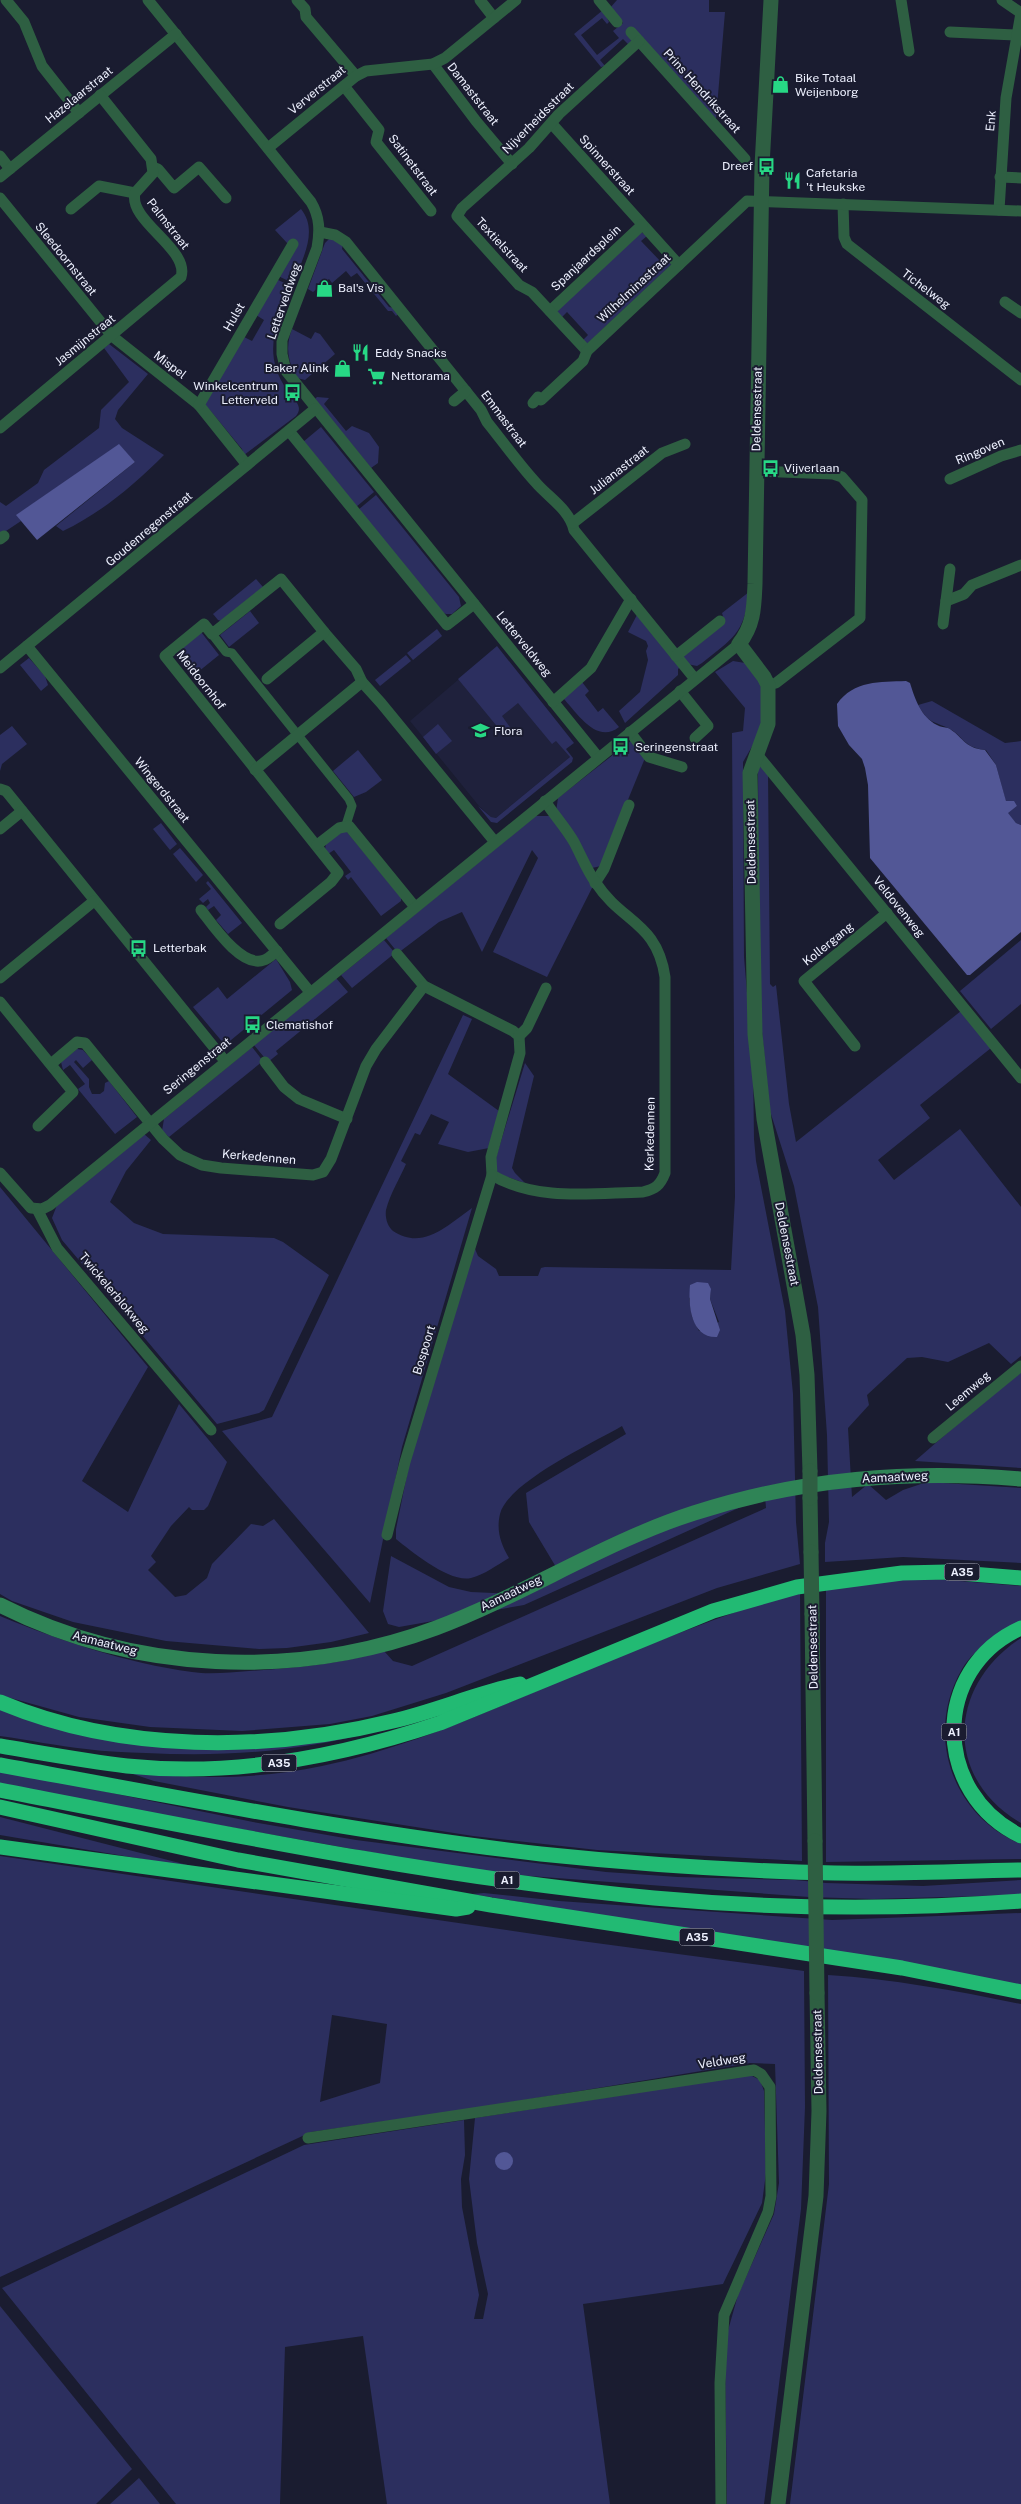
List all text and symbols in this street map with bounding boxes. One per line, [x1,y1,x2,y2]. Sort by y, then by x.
street label: Prins Hendrikstraat [661,46,744,136]
street label: Damaststraat [444,60,502,128]
street label: Hazelaarstraat [43,63,116,126]
street label: Ververstraat [286,63,349,117]
place label: Bike Totaal Weijenborg [795,71,858,99]
shop icon: Bike Totaal Weijenborg [771,75,791,95]
street label: Nijverheidsstraat [499,79,577,157]
street label: Enk [983,110,999,132]
street label: Satinetstraat [385,132,441,199]
street label: Spinnerstraat [576,132,638,198]
bus stop icon: Dreef [757,156,777,176]
place label: Dreef [722,159,753,173]
place label: Cafetaria 't Heukske [806,166,865,194]
restaurant icon: Cafetaria 't Heukske [782,170,802,190]
street label: Palmstraat [144,196,192,253]
street label: Textielstraat [473,215,531,276]
street label: Sleedoornstraat [32,220,100,299]
street label: Spanjaardsplein [548,222,624,294]
street label: Wilhelminastraat [594,250,674,326]
street label: Letterveldweg [264,261,304,341]
street label: Tichelweg [899,266,953,312]
shop icon: Bal's Vis [314,278,334,298]
place label: Bal's Vis [338,281,384,295]
street label: Hulst [220,300,248,334]
street label: Jasmijnstraat [52,311,118,369]
restaurant icon: Eddy Snacks [351,343,371,363]
place label: Eddy Snacks [375,346,447,360]
street label: Mispel [151,348,189,382]
shop icon: Baker Alink [333,358,353,378]
place label: Baker Alink [265,361,329,375]
supermarket icon: Nettorama [367,366,387,386]
street label: Deldensestraat [749,366,765,452]
place label: Nettorama [391,369,450,383]
place label: Winkelcentrum Letterveld [193,379,278,407]
bus stop icon: Winkelcentrum Letterveld [282,383,302,403]
street label: Emmastraat [478,388,530,450]
street label: Ringoven [954,434,1007,468]
street label: Julianastraat [587,442,652,497]
bus stop icon: Vijverlaan [760,458,780,478]
place label: Vijverlaan [784,461,839,475]
street label: Goudenregenstraat [103,489,195,569]
street label: Letterveldweg [493,608,555,680]
street label: Meidoornhof [174,648,228,712]
school or university icon: Flora [470,721,490,741]
place label: Flora [494,724,522,738]
bus stop icon: Seringenstraat [611,737,631,757]
place label: Seringenstraat [635,740,719,754]
street label: Wingerdstraat [131,755,193,826]
street label: Deldensestraat [743,799,759,885]
street label: Veldovenweg [870,874,928,940]
street label: Kollergang [800,919,856,969]
bus stop icon: Letterbak [129,938,149,958]
place label: Letterbak [153,941,207,955]
bus stop icon: Clematishof [242,1015,262,1035]
place label: Clematishof [266,1018,333,1032]
street label: Seringenstraat [160,1034,234,1098]
street label: Kerkedennen [642,1097,658,1171]
street label: Kerkedennen [221,1147,297,1167]
street label: Deldensestraat [772,1201,802,1287]
street label: Twickelerblokweg [76,1250,152,1336]
street label: Bospoort [410,1323,438,1376]
street label: Leemweg [943,1368,993,1414]
street label: Aamaatweg [861,1468,929,1486]
road number: A35 [944,1564,980,1580]
street label: Aamaatweg [478,1572,544,1614]
street label: Deldensestraat [805,1604,821,1690]
street label: Aamaatweg [71,1628,139,1658]
road number: A1 [942,1724,966,1740]
road number: A35 [262,1755,296,1772]
road number: A1 [494,1872,520,1888]
road number: A35 [680,1928,714,1945]
street label: Deldensestraat [810,2009,826,2095]
street label: Veldweg [697,2050,747,2072]

